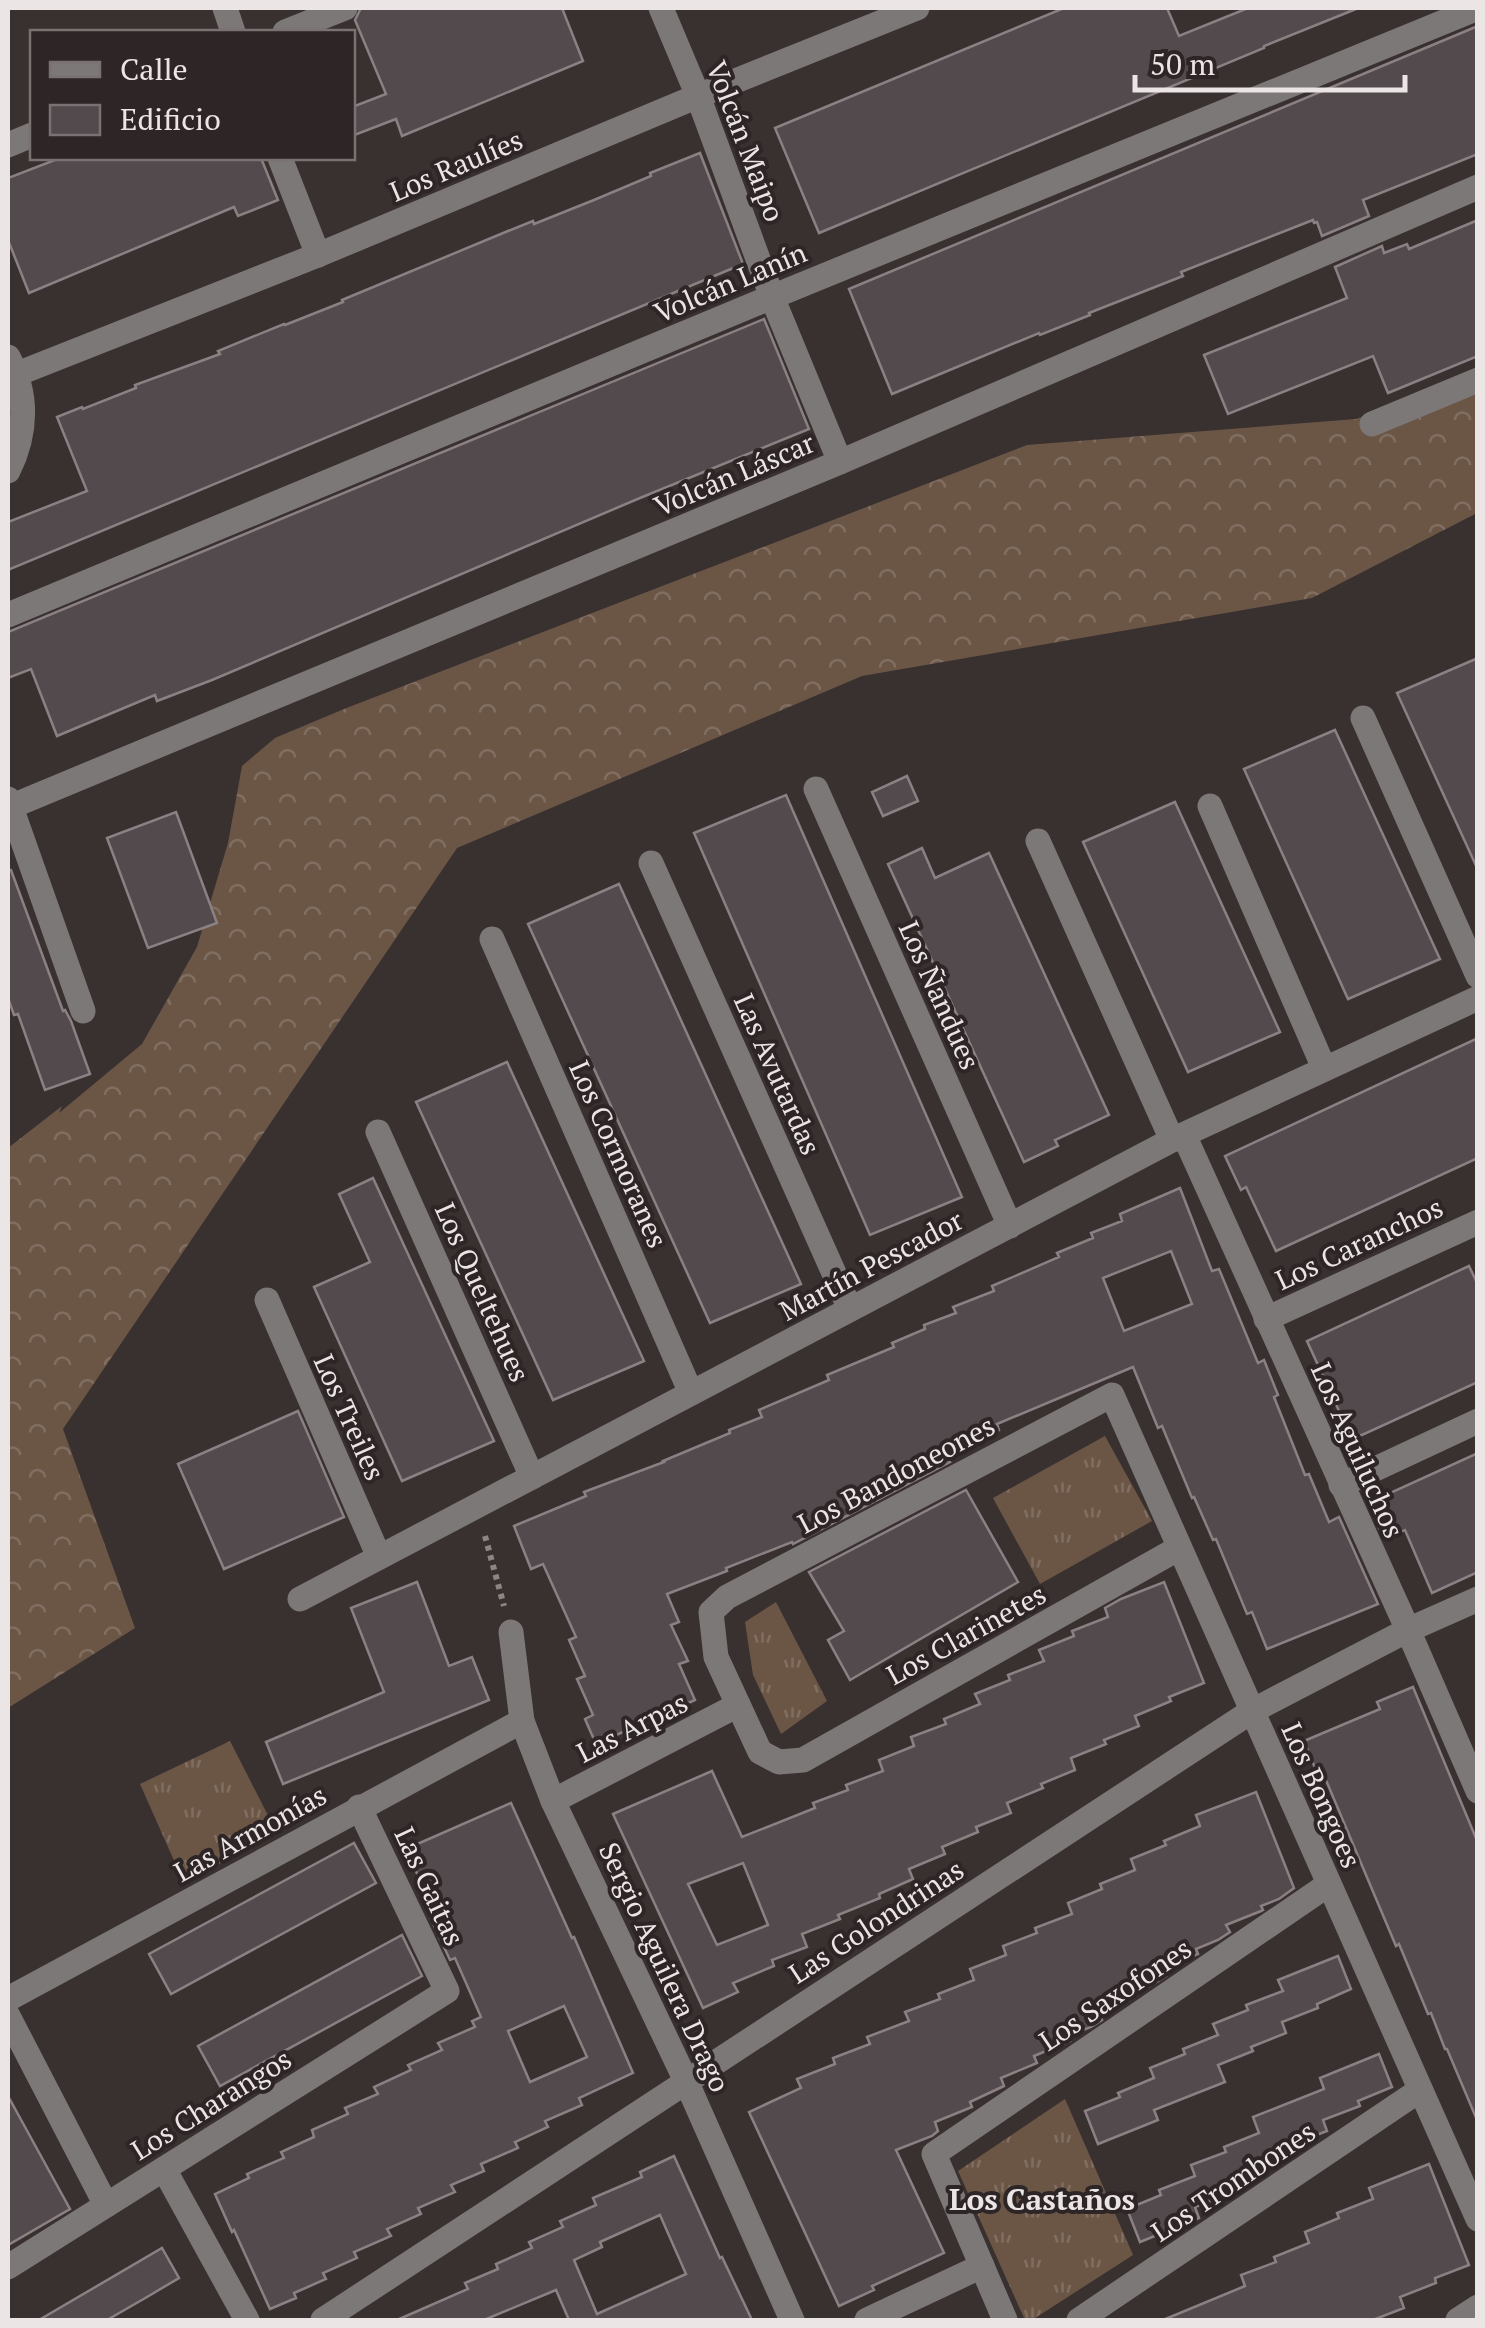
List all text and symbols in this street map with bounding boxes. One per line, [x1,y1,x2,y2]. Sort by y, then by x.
legend [30,30,355,160]
scale bar [1135,30,1405,92]
text: 50 m [1150,44,1215,84]
text: Calle [120,49,188,89]
street label: Volcán Maipo [698,55,794,227]
text: Edificio [120,99,221,139]
street label: Los Raulíes [384,120,528,210]
street label: Volcán Lanín [648,233,812,331]
street label: Volcán Láscar [648,424,820,524]
street label: Los Ñandues [891,915,989,1075]
street label: Las Avutardas [726,988,830,1160]
street label: Los Cormoranes [561,1055,677,1253]
street label: Los Caranchos [1269,1188,1449,1298]
street label: Los Queltehues [427,1197,539,1387]
street label: Martín Pescador [773,1201,969,1329]
street label: Los Treiles [306,1348,394,1486]
street label: Los Aguiluchos [1303,1357,1413,1543]
street label: Los Bandoneones [791,1407,1001,1541]
street label: Los Clarinetes [880,1575,1052,1693]
street label: Las Arpas [570,1683,694,1771]
street label: Los Bongoes [1273,1716,1371,1874]
street label: Las Armonías [167,1776,333,1890]
street label: Las Gaitas [386,1821,474,1951]
street label: Sergio Aguilera Drago [591,1836,739,2098]
street label: Las Golondrinas [781,1851,971,1991]
street label: Los Saxofones [1032,1929,1198,2059]
street label: Los Charangos [124,2040,298,2168]
street label: Los Trombones [1144,2112,1322,2250]
district label: Los Castaños [949,2179,1135,2219]

